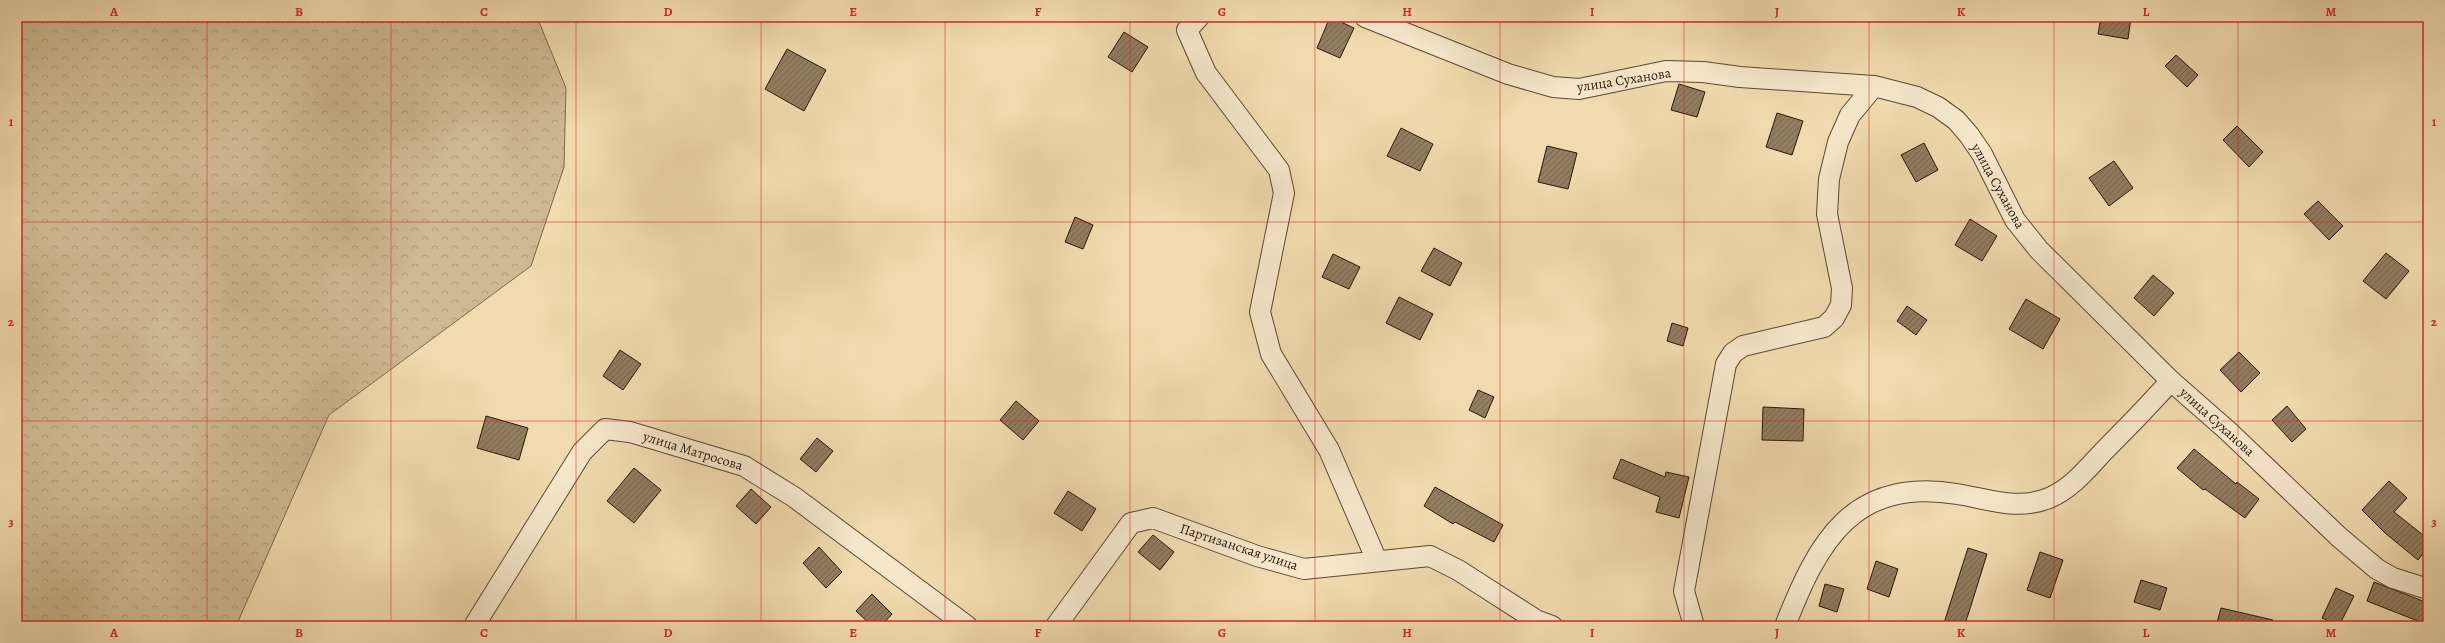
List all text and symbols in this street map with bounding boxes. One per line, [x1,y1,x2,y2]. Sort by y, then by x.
text: A [109,3,119,20]
text: B [295,3,303,20]
text: C [480,3,488,20]
text: D [663,3,673,20]
text: E [849,3,857,20]
text: F [1035,3,1042,20]
text: G [1218,3,1226,20]
text: H [1402,3,1412,20]
text: I [1590,3,1595,20]
text: J [1775,3,1779,20]
text: K [1957,3,1966,20]
text: L [2143,3,2150,20]
text: M [2326,3,2337,20]
street label: улица Суханова [1575,63,1673,97]
text: 1 [9,113,14,130]
text: 1 [2432,113,2437,130]
street label: улица Суханова [1966,139,2030,233]
text: 2 [8,313,15,330]
text: 2 [2431,313,2438,330]
street label: улица Суханова [2175,383,2259,461]
street label: улица Матросова [640,427,746,475]
text: 3 [8,513,14,530]
text: 3 [2431,513,2437,530]
street label: Партизанская улица [1177,519,1301,575]
text: A [109,624,119,641]
text: B [295,624,303,641]
text: C [480,624,488,641]
text: D [663,624,673,641]
text: E [849,624,857,641]
text: F [1035,624,1042,641]
text: G [1218,624,1226,641]
text: H [1402,624,1412,641]
text: I [1590,624,1595,641]
text: J [1775,624,1779,641]
text: K [1957,624,1966,641]
text: L [2143,624,2150,641]
text: M [2326,624,2337,641]

